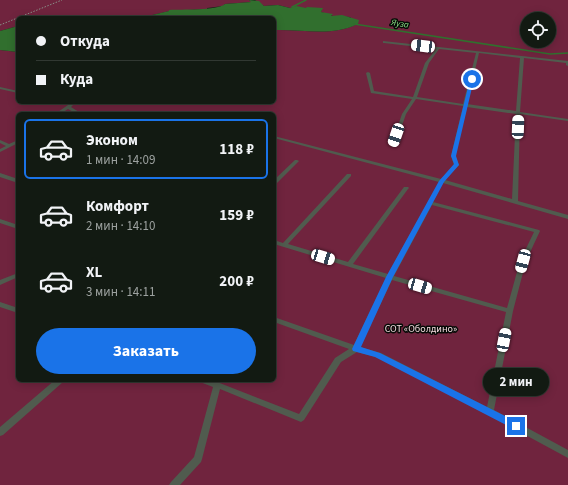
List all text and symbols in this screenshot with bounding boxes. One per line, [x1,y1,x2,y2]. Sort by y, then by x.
map controls [520,12,556,48]
button: locate [520,12,556,48]
water label: Яуза [389,16,410,32]
text: Откуда [60,31,110,52]
car [410,39,436,53]
text: Куда [60,69,93,90]
route start [463,70,481,88]
car [512,115,524,139]
car [386,122,406,148]
text: Эконом [86,130,138,151]
icon: car [38,131,74,167]
text: 118 ₽ [219,139,254,160]
text: 1 мин · 14:09 [86,151,155,169]
text: Комфорт [86,196,149,217]
icon: car [38,197,74,233]
text: 159 ₽ [219,205,254,226]
text: 2 мин · 14:10 [86,217,155,235]
car [310,248,336,266]
car [514,248,532,274]
text: XL [86,262,102,283]
icon: car [38,263,74,299]
text: 200 ₽ [219,271,254,292]
car [407,277,433,295]
text: 3 мин · 14:11 [86,283,155,301]
park label: СОТ «Оболдино» [385,322,457,336]
car [496,327,512,353]
button: Заказать [36,328,256,374]
callout: 2 мин [483,368,549,396]
text: 2 мин [499,373,533,391]
route end [507,417,525,435]

